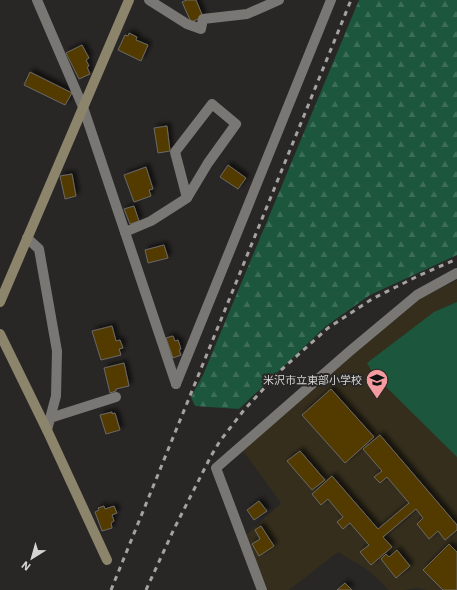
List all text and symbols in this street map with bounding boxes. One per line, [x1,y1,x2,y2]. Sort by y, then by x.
school or university icon: 米沢市立東部小学校 [364,367,390,400]
place label: 米沢市立東部小学校 [263,373,362,387]
north arrow [12,538,52,578]
text: N [19,558,33,574]

